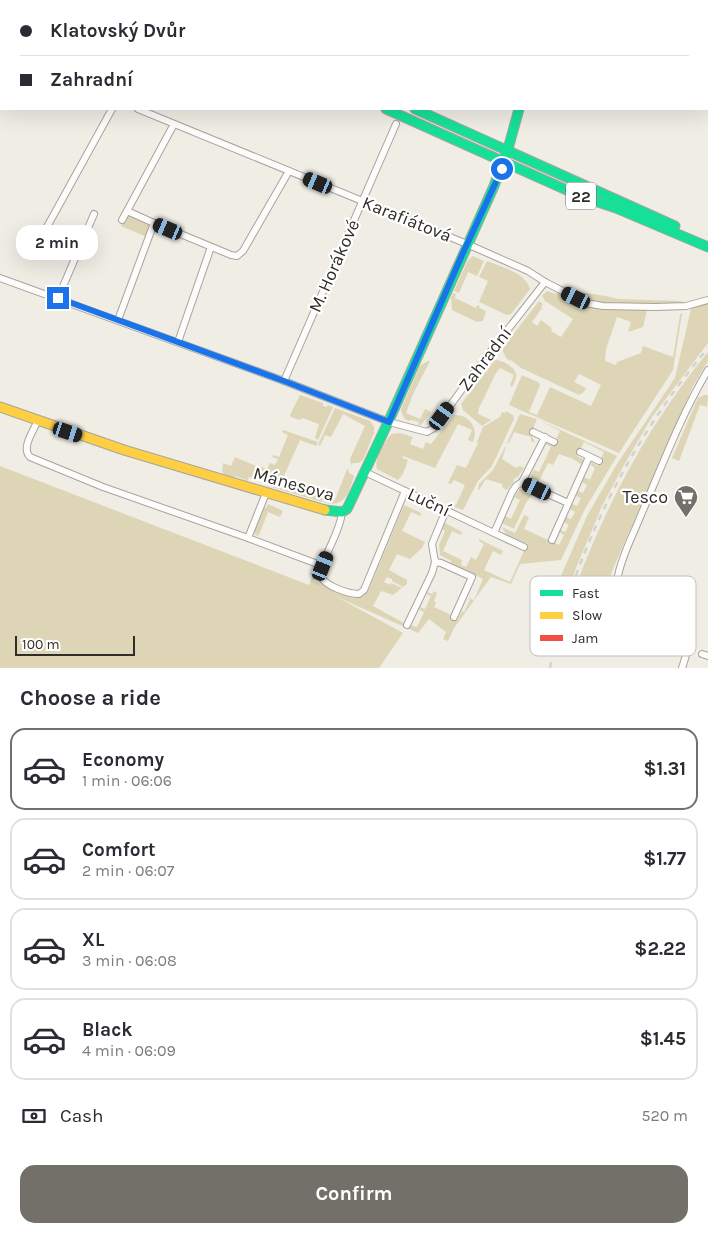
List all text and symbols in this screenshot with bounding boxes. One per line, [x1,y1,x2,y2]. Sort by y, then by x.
text: Klatovský Dvůr [50,20,185,42]
text: Zahradní [50,69,133,91]
route start [491,158,513,180]
car [301,170,334,196]
road number: 22 [566,182,596,210]
street label: Karafiátová [359,191,455,247]
car [151,216,184,242]
street label: M. Horákové [304,216,364,316]
callout: 2 min [17,226,99,260]
text: 2 min [35,233,79,252]
car [559,285,592,311]
route end [47,287,69,309]
street label: Zahradní [454,322,517,395]
car [427,399,456,433]
car [51,420,84,444]
street label: Mánesova [251,462,337,506]
car [520,476,553,502]
street label: Luční [404,483,455,522]
supermarket icon: Tesco [673,484,699,518]
place label: Tesco [623,486,668,508]
car [310,549,335,583]
legend [530,576,696,656]
text: Fast [572,585,599,602]
text: Slow [572,607,602,624]
text: Jam [572,630,598,647]
scale bar [15,633,135,656]
text: 100 m [22,636,60,653]
text: Choose a ride [20,685,161,711]
icon: car [22,747,67,792]
text: Economy [82,749,164,771]
text: $1.31 [643,758,686,780]
text: 1 min · 06:06 [82,771,172,790]
icon: car [22,837,67,882]
text: Comfort [82,839,156,861]
text: $1.77 [643,848,686,870]
text: 2 min · 06:07 [82,861,174,880]
icon: car [22,927,67,972]
text: XL [82,929,104,951]
text: $2.22 [634,938,686,960]
text: 3 min · 06:08 [82,951,177,970]
icon: car [22,1017,67,1062]
text: Black [82,1019,133,1041]
text: $1.45 [640,1028,686,1050]
text: 4 min · 06:09 [82,1041,176,1060]
icon: cash [20,1102,48,1130]
text: Cash [60,1105,104,1127]
text: 520 m [641,1106,688,1125]
button: Confirm [20,1165,688,1223]

